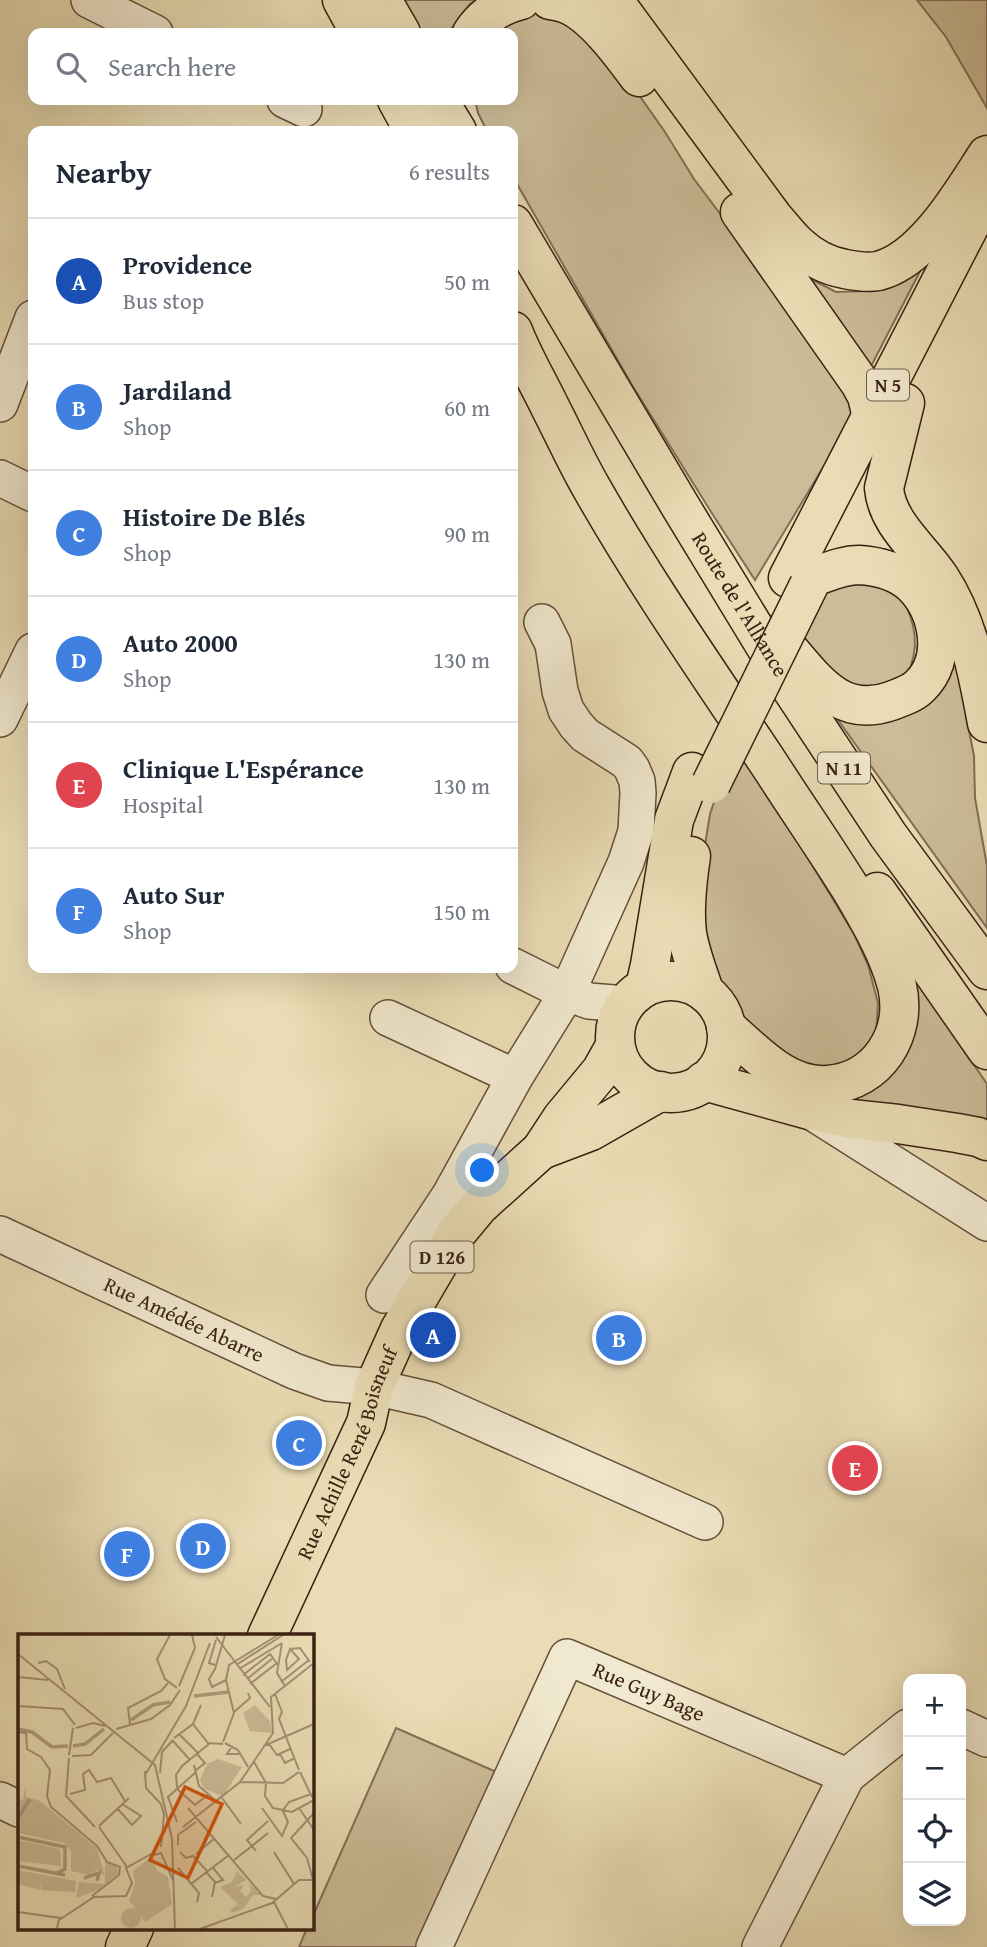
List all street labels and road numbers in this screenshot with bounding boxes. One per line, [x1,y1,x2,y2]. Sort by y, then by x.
road number: N 5 [867,370,909,400]
street label: Route de l'Alliance [684,526,796,683]
road number: N 11 [818,752,870,783]
road number: D 126 [410,1242,474,1273]
street label: Rue Amédée Abarre [99,1269,270,1370]
street label: Rue Achille René Boisneuf [289,1340,406,1565]
street label: Rue Guy Bage [588,1654,710,1729]

